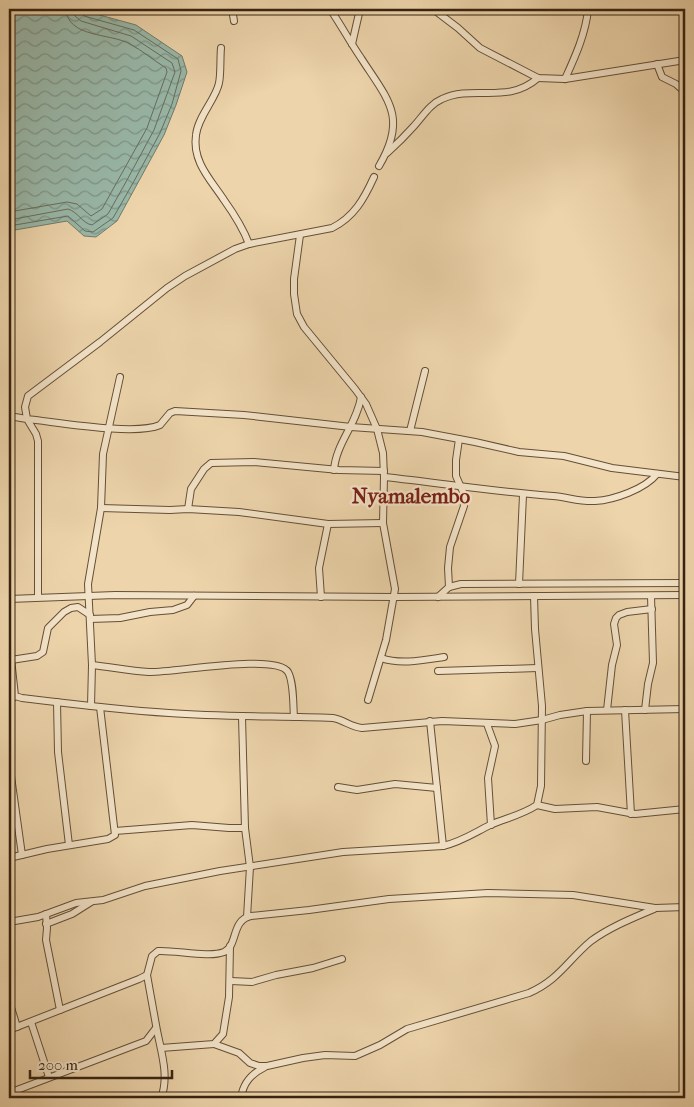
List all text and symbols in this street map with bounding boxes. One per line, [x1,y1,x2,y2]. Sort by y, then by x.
district label: Nyamalembo [352,484,471,508]
scale bar [30,1047,172,1079]
text: 200 m [38,1056,78,1074]

